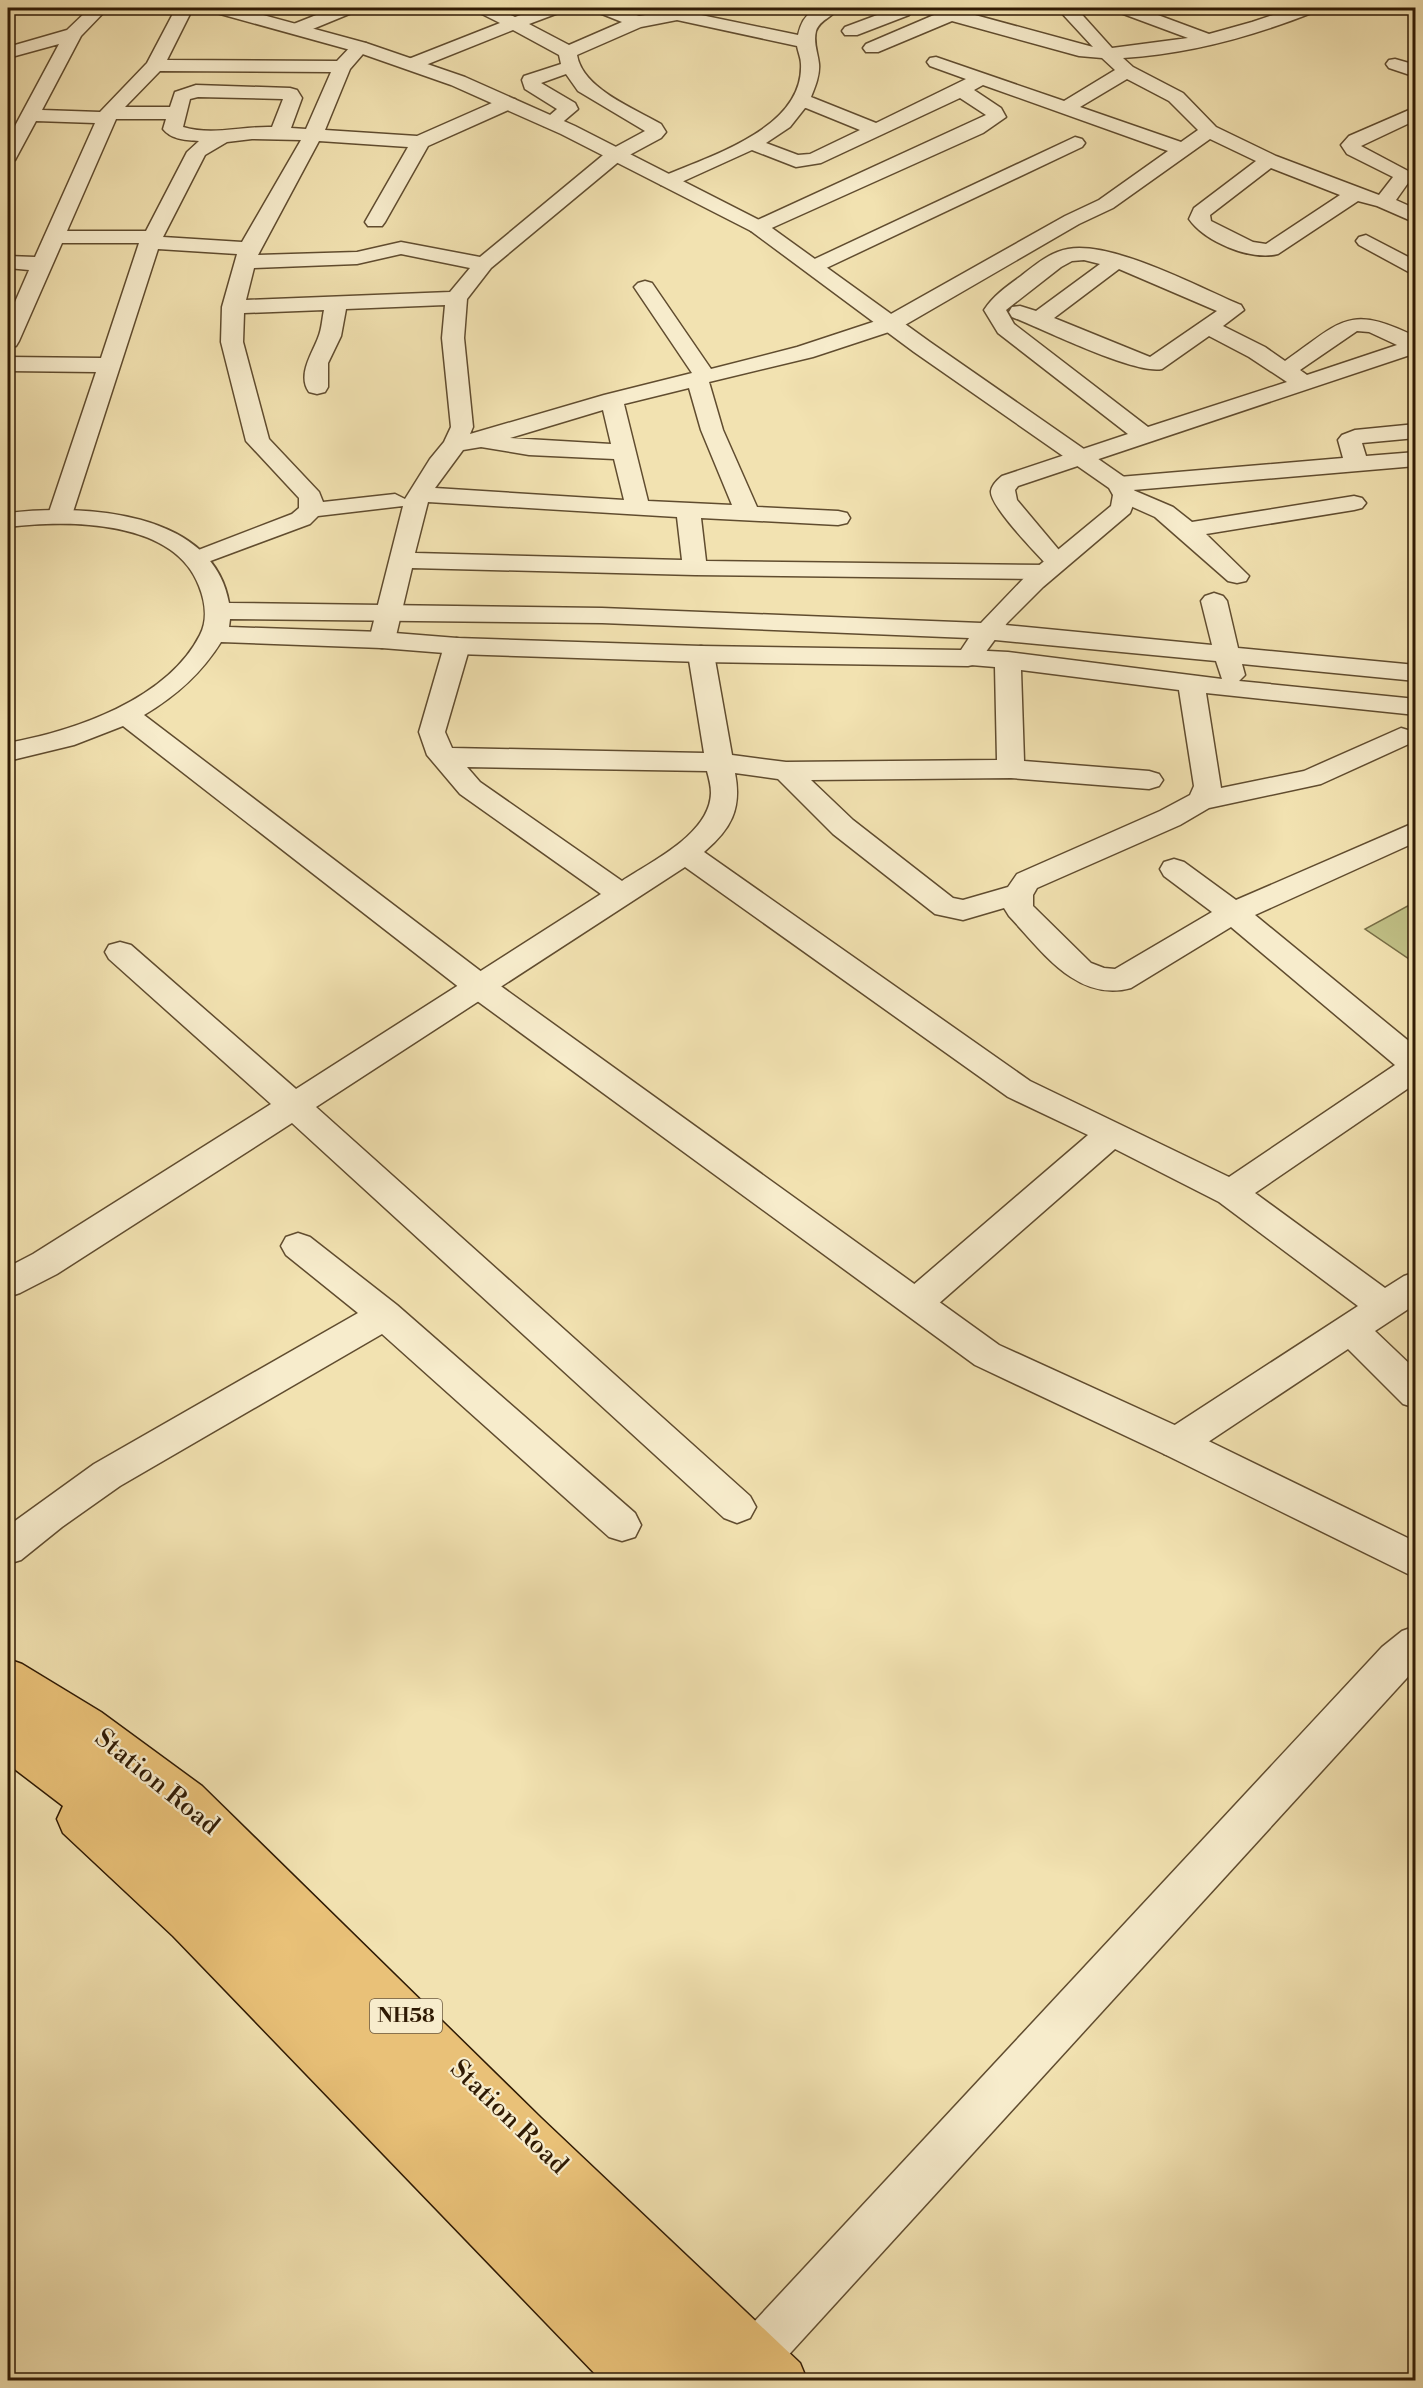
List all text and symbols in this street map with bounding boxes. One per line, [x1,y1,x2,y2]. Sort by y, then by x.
street label: Station Road [88,1722,226,1842]
road number: NH58 [370,1999,442,2033]
street label: Station Road [443,2053,575,2181]

